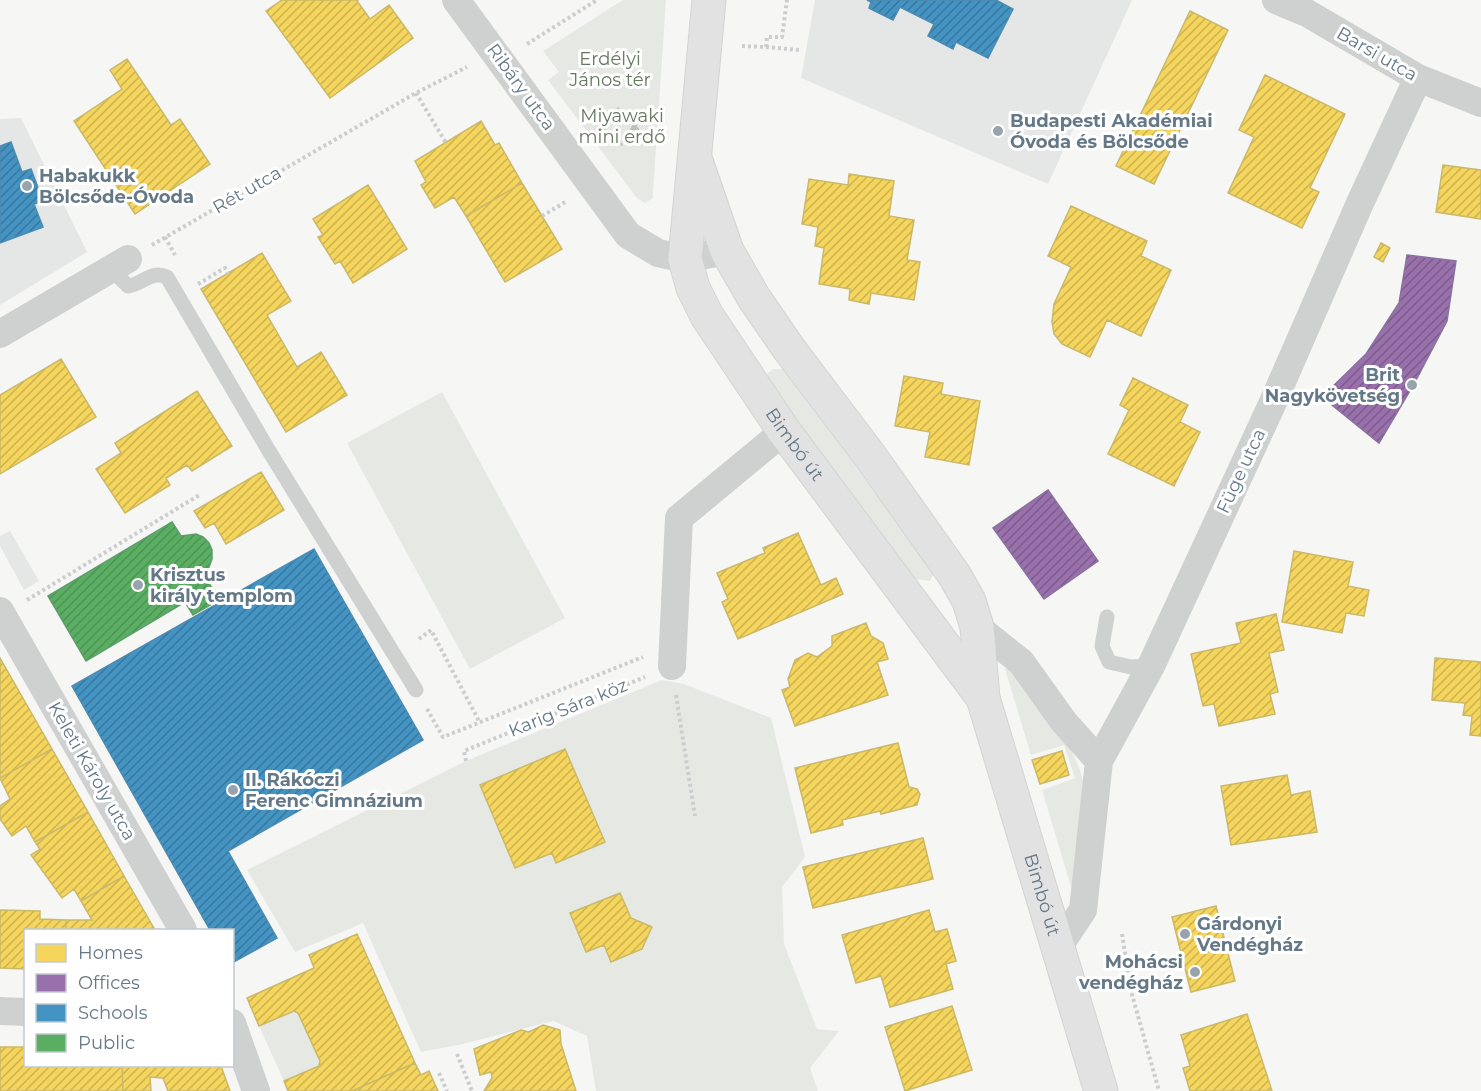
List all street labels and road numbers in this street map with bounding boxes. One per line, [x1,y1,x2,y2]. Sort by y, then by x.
street label: Barsi utca [1333,22,1421,86]
street label: Ribáry utca [482,39,560,135]
street label: Rét utca [209,162,285,218]
street label: Bimbó út [761,404,828,485]
street label: Füge utca [1212,425,1270,517]
street label: Karig Sára köz [505,674,631,742]
street label: Keleti Károly utca [43,698,141,844]
street label: Bimbó út [1019,851,1065,939]

